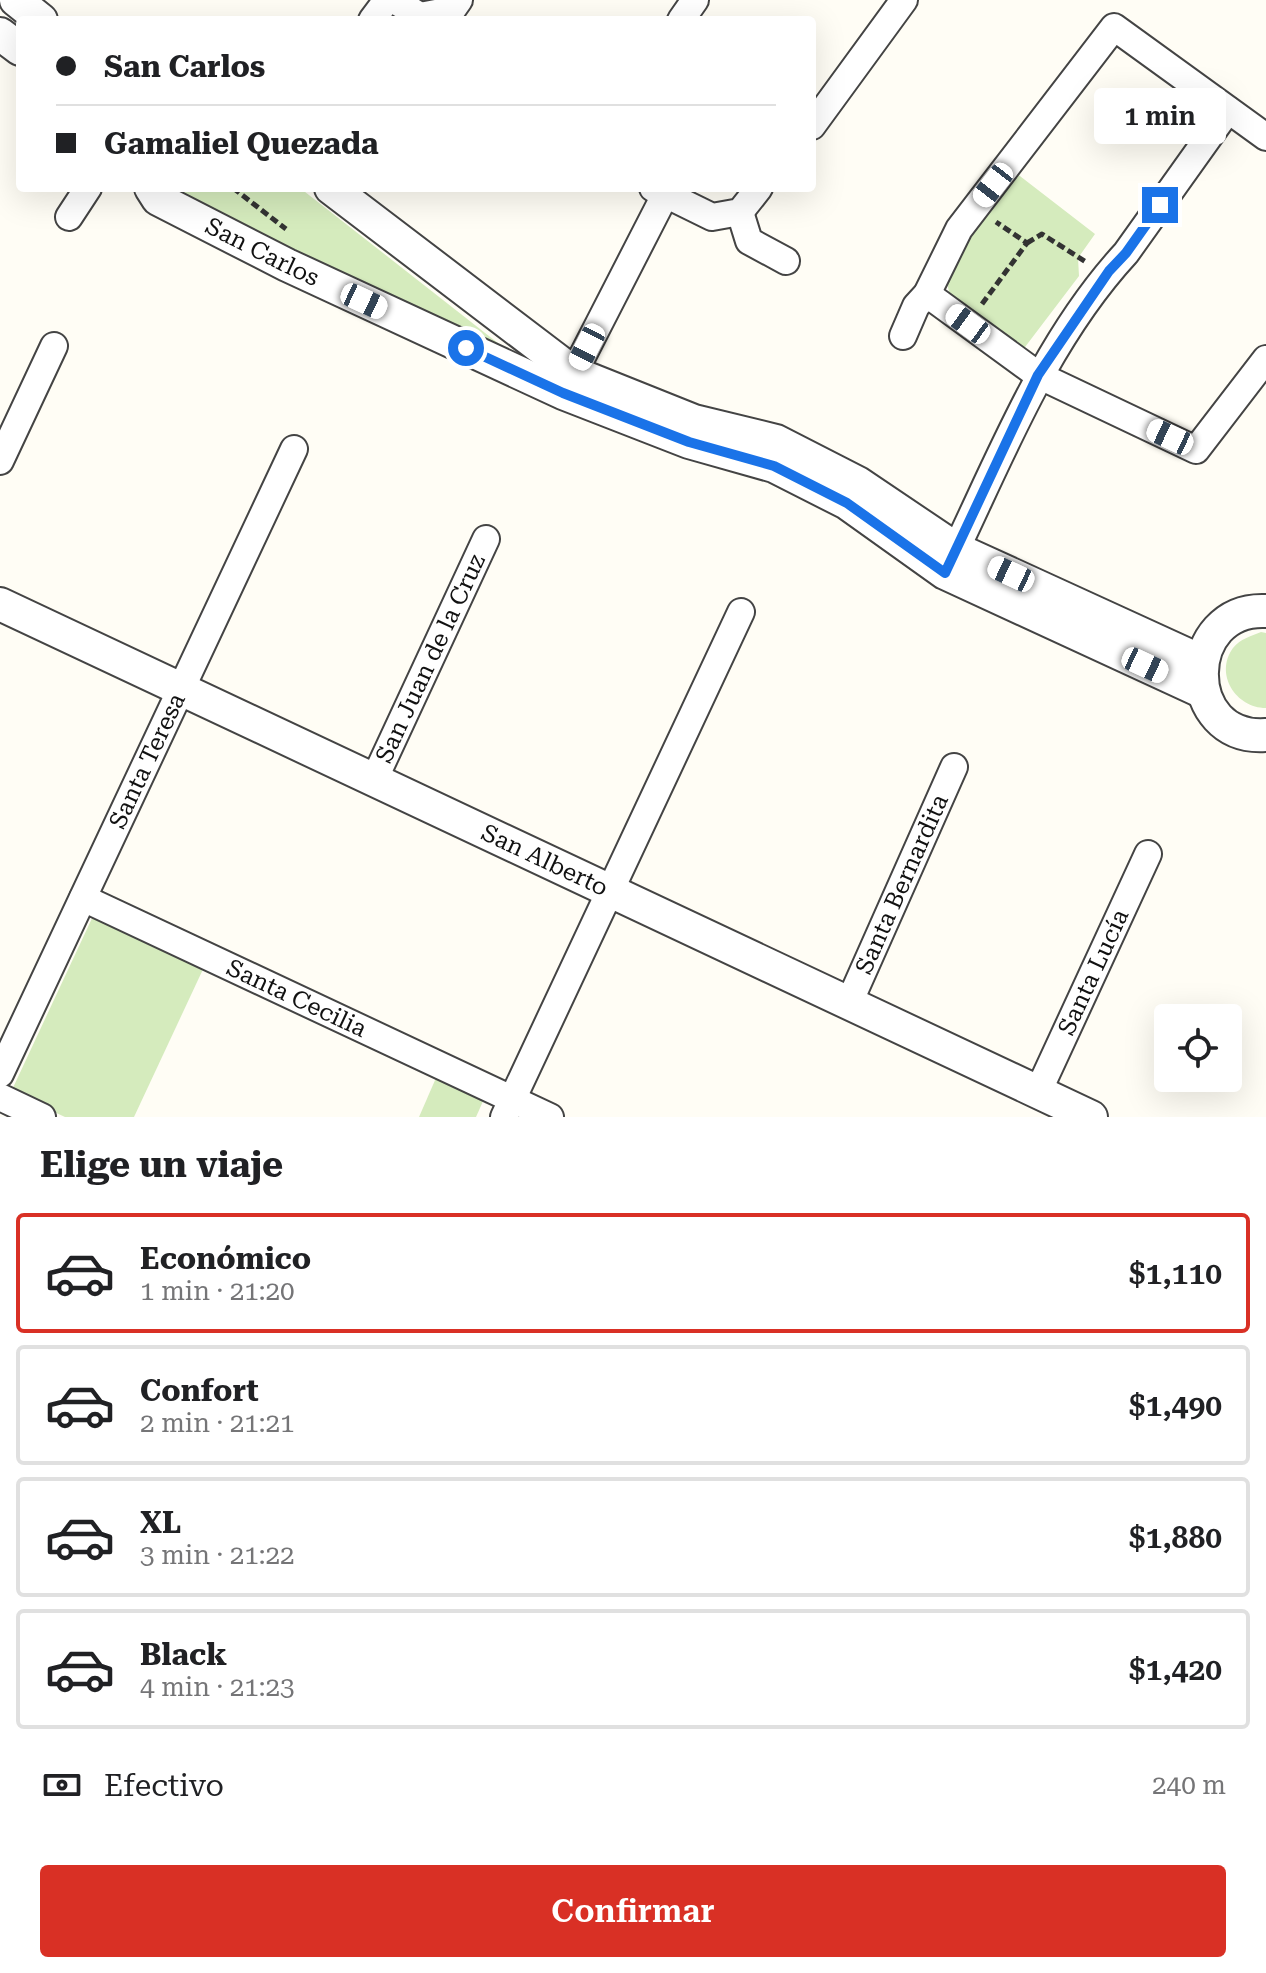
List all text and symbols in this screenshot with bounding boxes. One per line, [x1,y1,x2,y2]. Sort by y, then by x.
text: San Carlos [104,49,265,84]
callout: 1 min [1094,89,1226,145]
text: 1 min [1124,101,1196,131]
text: Gamaliel Quezada [104,126,379,161]
car [969,159,1017,211]
route end [1142,187,1178,223]
street label: San Carlos [201,212,323,292]
car [337,280,391,322]
car [942,300,994,348]
car [565,320,609,374]
route start [448,330,484,366]
car [1143,416,1197,458]
street label: San Juan de la Cruz [370,550,491,767]
car [984,553,1038,595]
car [1118,644,1172,686]
street label: Santa Teresa [103,689,191,833]
street label: Santa Bernardita [850,790,954,978]
street label: San Alberto [477,818,613,902]
street label: Santa Lucía [1052,905,1135,1040]
street label: Santa Cecilia [222,953,371,1043]
map controls [1154,1004,1242,1092]
button: locate [1154,1004,1242,1092]
text: Elige un viaje [40,1144,283,1186]
icon: car [44,1237,116,1309]
text: Económico [140,1241,311,1276]
text: $1,110 [1129,1256,1222,1291]
text: 1 min · 21:20 [140,1276,295,1306]
icon: car [44,1369,116,1441]
text: Confort [140,1373,259,1408]
text: $1,490 [1129,1388,1222,1423]
text: 2 min · 21:21 [140,1408,295,1438]
icon: car [44,1501,116,1573]
text: XL [140,1505,181,1540]
text: $1,880 [1129,1520,1222,1555]
text: 3 min · 21:22 [140,1540,295,1570]
icon: car [44,1633,116,1705]
text: Black [140,1637,227,1672]
text: $1,420 [1129,1652,1222,1687]
text: 4 min · 21:23 [140,1672,295,1702]
icon: cash [40,1763,84,1807]
text: Efectivo [104,1768,224,1803]
text: 240 m [1152,1770,1226,1800]
button: Confirmar [40,1865,1226,1957]

